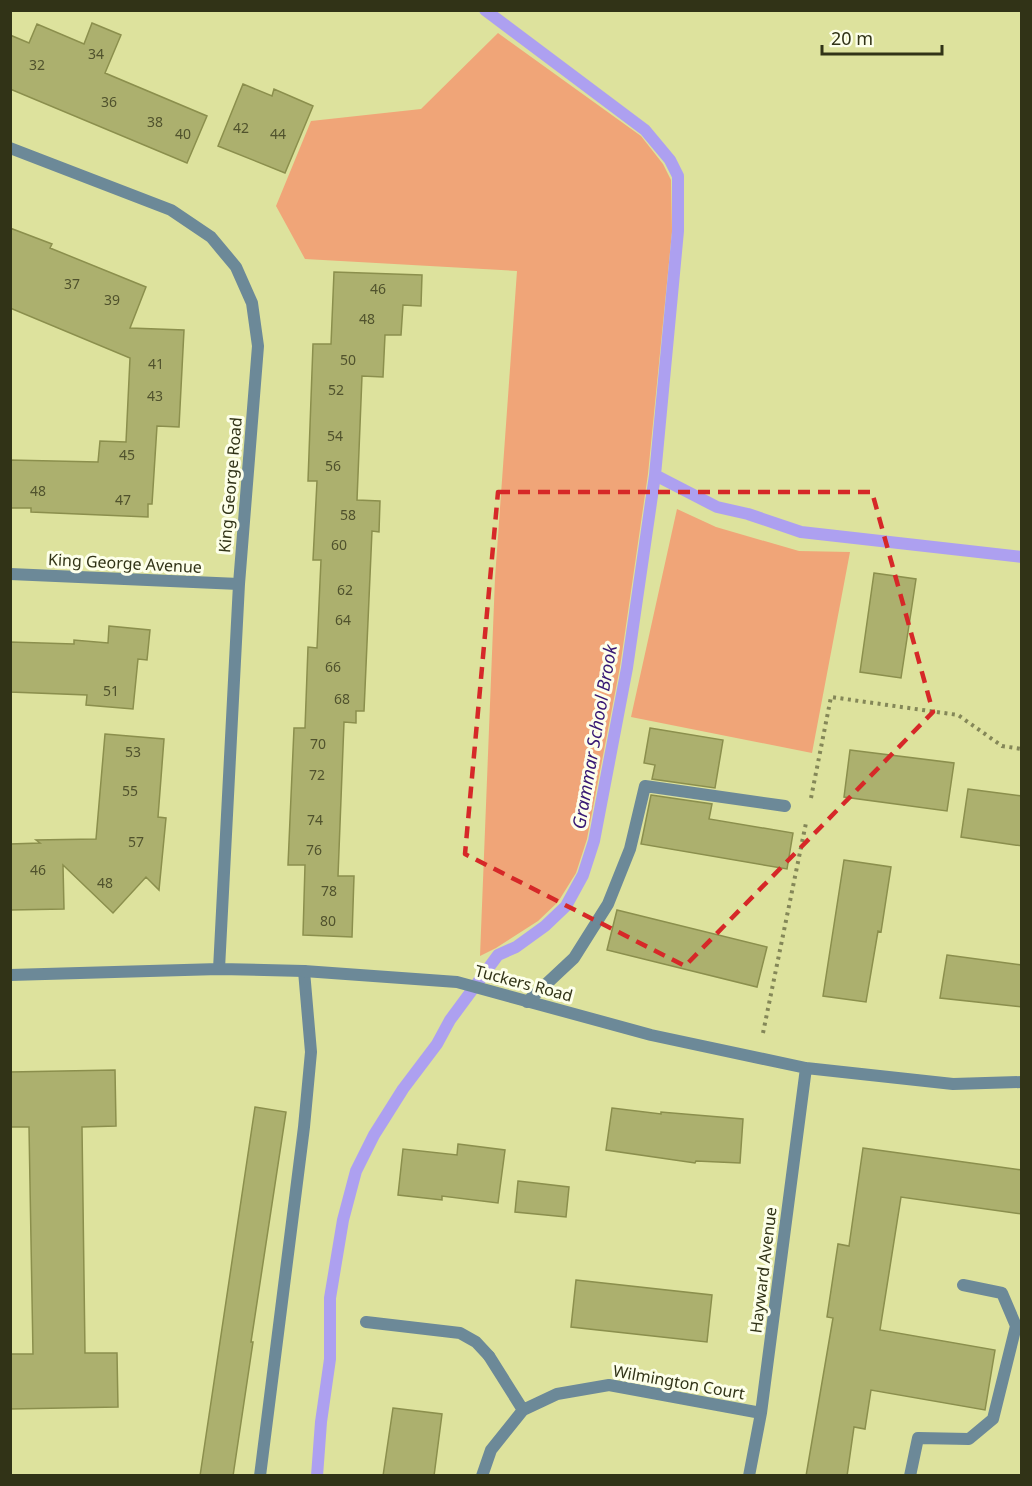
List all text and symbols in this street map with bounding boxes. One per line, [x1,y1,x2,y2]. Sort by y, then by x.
scale bar [822,18,942,56]
text: 20 m [831,26,873,50]
house number: 34 [88,44,104,63]
house number: 32 [29,55,45,74]
house number: 36 [101,92,117,111]
house number: 38 [147,112,163,131]
house number: 42 [233,118,249,137]
house number: 40 [175,124,191,143]
house number: 44 [270,124,286,143]
house number: 37 [64,274,80,293]
house number: 46 [370,279,386,298]
house number: 39 [104,290,120,309]
house number: 48 [359,309,375,328]
house number: 50 [340,350,356,369]
house number: 41 [148,354,164,373]
house number: 52 [328,380,344,399]
house number: 43 [147,386,163,405]
street label: King George Road [213,416,247,554]
house number: 54 [327,426,343,445]
house number: 45 [119,445,135,464]
house number: 56 [325,456,341,475]
house number: 48 [30,481,46,500]
house number: 47 [115,490,131,509]
house number: 58 [340,505,356,524]
house number: 60 [331,535,347,554]
street label: King George Avenue [48,548,202,578]
house number: 62 [337,580,353,599]
house number: 64 [335,610,351,629]
water label: Grammar School Brook [566,642,622,831]
house number: 66 [325,657,341,676]
house number: 51 [103,681,119,700]
house number: 68 [334,689,350,708]
house number: 70 [310,734,326,753]
house number: 53 [125,742,141,761]
house number: 72 [309,765,325,784]
house number: 55 [122,781,138,800]
house number: 74 [307,810,323,829]
house number: 57 [128,832,144,851]
house number: 76 [306,840,322,859]
house number: 46 [30,860,46,879]
house number: 48 [97,873,113,892]
house number: 78 [321,881,337,900]
house number: 80 [320,911,336,930]
street label: Tuckers Road [473,959,575,1007]
street label: Hayward Avenue [744,1206,782,1334]
street label: Wilmington Court [611,1360,747,1404]

